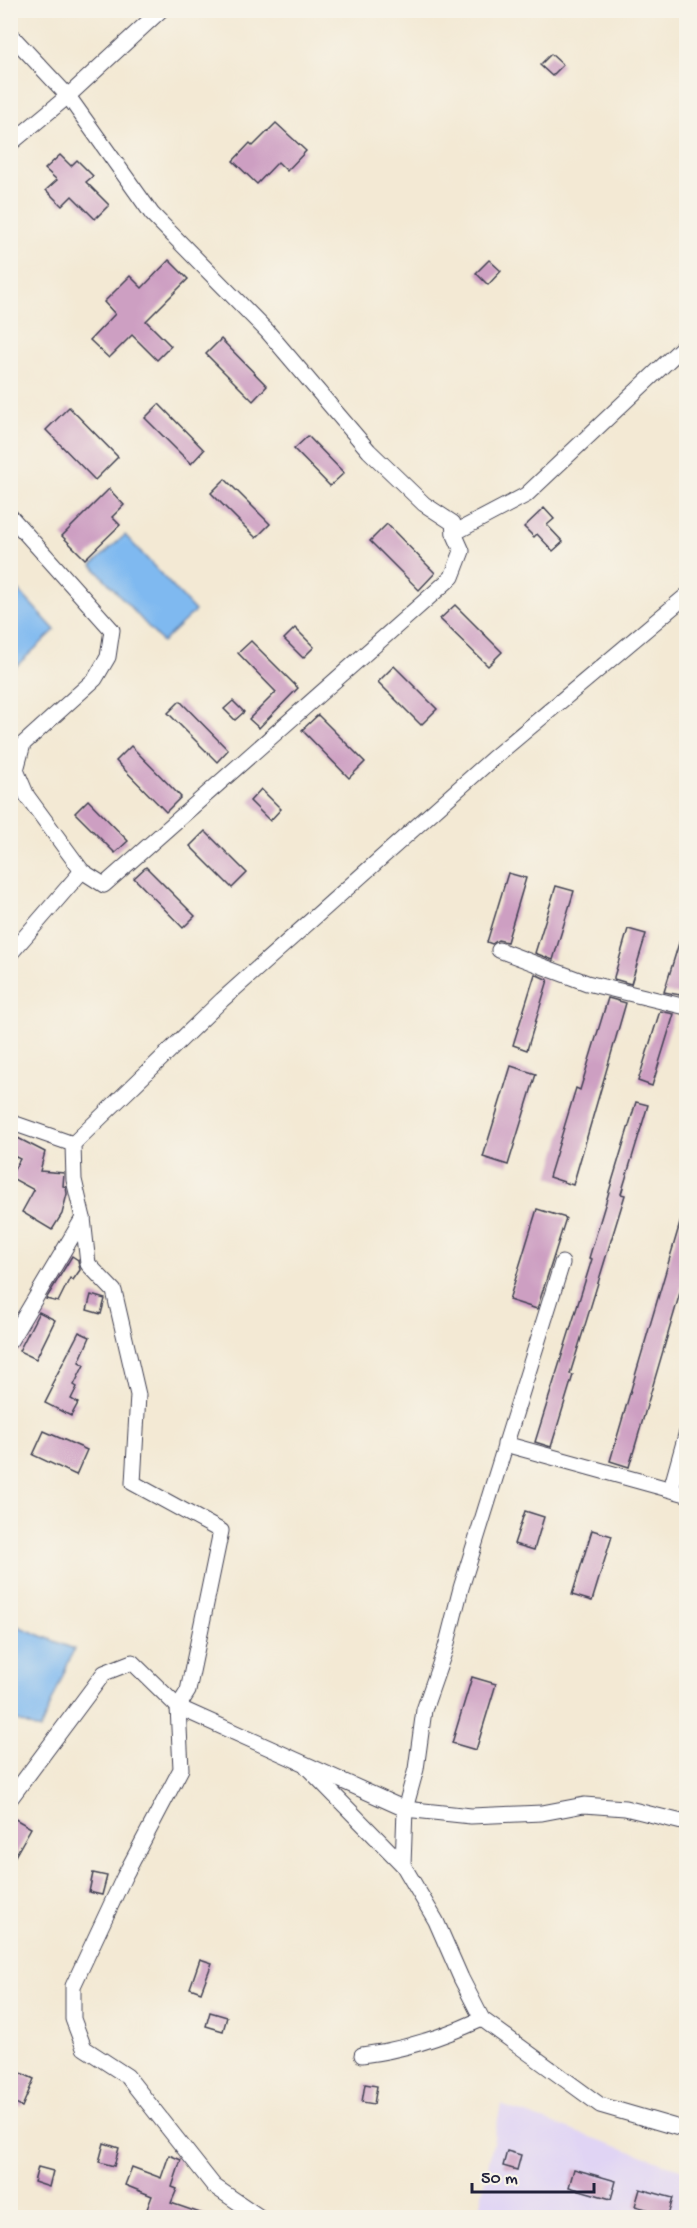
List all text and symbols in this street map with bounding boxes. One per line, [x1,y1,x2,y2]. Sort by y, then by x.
scale bar [472,2156,594,2194]
text: 50 m [481,2169,518,2190]

